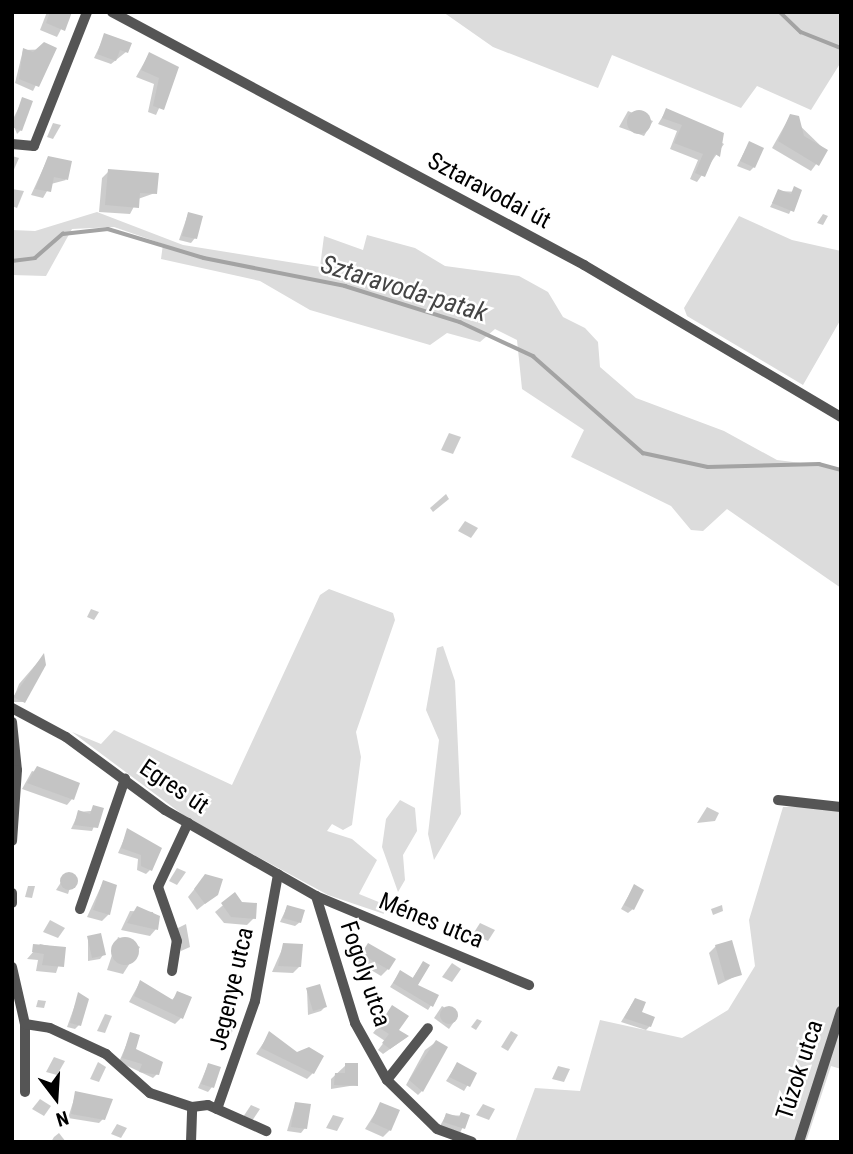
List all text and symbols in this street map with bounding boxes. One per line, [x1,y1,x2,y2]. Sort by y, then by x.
street label: Sztaravodai út [423,147,555,235]
water label: Sztaravoda-patak [317,249,491,329]
street label: Egres út [134,754,214,820]
street label: Ménes utca [375,887,487,955]
street label: Fogoly utca [334,918,396,1030]
street label: Jegenye utca [204,925,260,1053]
street label: Túzok utca [770,1017,830,1123]
north arrow [21,1063,91,1133]
text: N [53,1106,71,1131]

